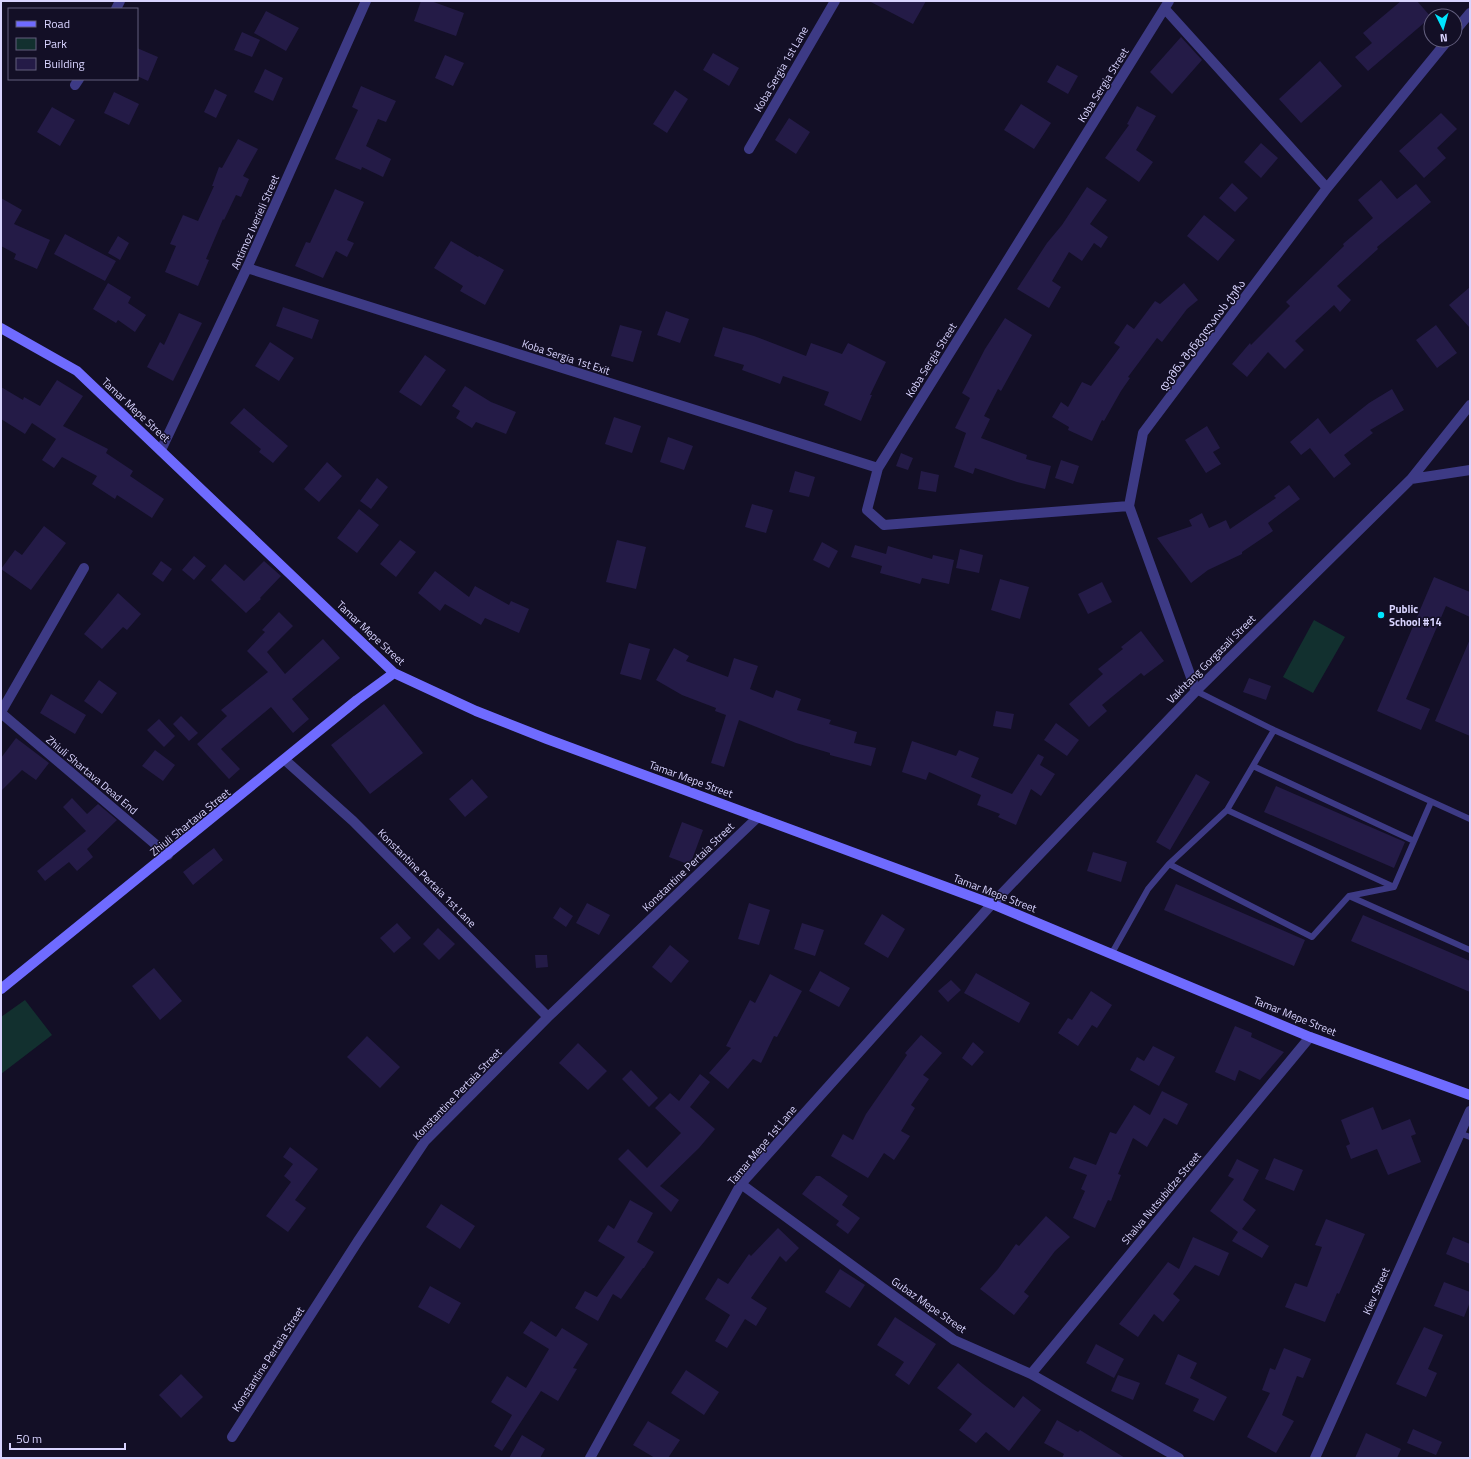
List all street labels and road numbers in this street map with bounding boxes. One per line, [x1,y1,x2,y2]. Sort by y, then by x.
street label: Koba Sergia 1st Lane [750,23,812,115]
street label: Koba Sergia Street [1074,45,1132,125]
street label: Antimoz Iverieli Street [227,172,283,272]
street label: დემნა შენგელაიას ქუჩა [1155,276,1249,394]
street label: Koba Sergia Street [902,320,960,400]
street label: Koba Sergia 1st Exit [520,335,612,379]
street label: Tamar Mepe Street [98,374,174,446]
street label: Tamar Mepe Street [333,597,409,669]
street label: Vakhtang Gorgasali Street [1163,611,1259,707]
street label: Zhiuli Shartava Dead End [43,732,141,818]
street label: Tamar Mepe Street [647,756,735,802]
street label: Zhiuli Shartava Street [146,784,234,860]
street label: Konstantine Pertaia Street [638,819,738,915]
street label: Konstantine Pertaia 1st Lane [374,825,480,931]
street label: Tamar Mepe Street [951,870,1039,916]
street label: Tamar Mepe Street [1251,992,1339,1040]
street label: Konstantine Pertaia Street [409,1044,505,1144]
street label: Tamar Mepe 1st Lane [724,1101,800,1188]
street label: Shalva Nutsubidze Street [1117,1148,1205,1248]
street label: Kiev Street [1358,1265,1394,1317]
street label: Gubaz Mepe Street [888,1273,970,1337]
street label: Konstantine Pertaia Street [228,1303,308,1415]

